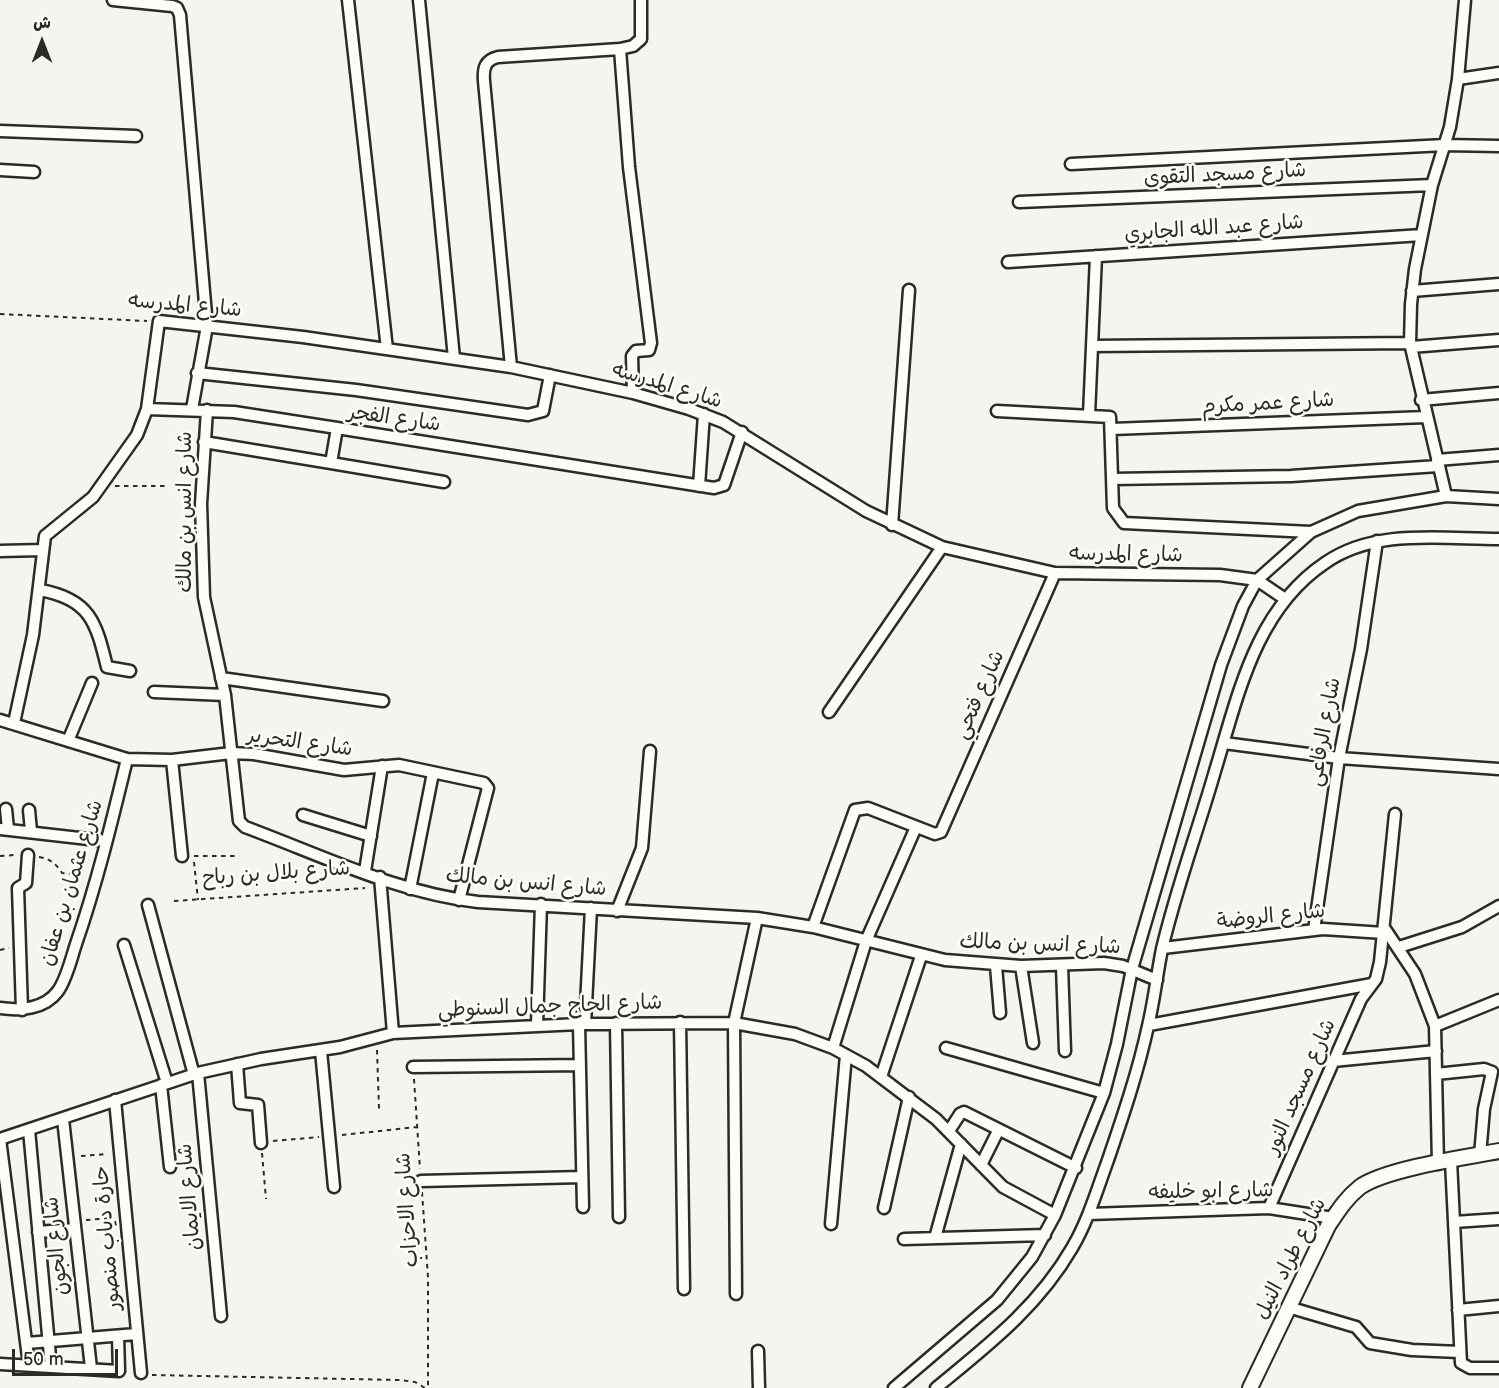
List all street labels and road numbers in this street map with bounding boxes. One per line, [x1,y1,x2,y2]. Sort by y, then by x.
street label: شارع مسجد التقوى [1143,158,1307,192]
street label: شارع عبد الله الجابري [1123,210,1305,248]
street label: شارع المدرسه [127,288,243,324]
street label: شارع المدرسه [609,357,725,415]
street label: شارع عمر مكرم [1201,388,1335,420]
street label: شارع الفجر [346,400,442,438]
street label: شارع انس بن مالك [173,431,199,593]
street label: شارع المدرسه [1069,541,1183,569]
street label: شارع فتحي [949,647,1011,743]
street label: شارع الرفاعى [1303,676,1347,788]
street label: شارع التحرير [246,723,354,763]
street label: شارع عثمان بن عفان [35,797,109,969]
street label: شارع بلال بن رباح [201,856,351,892]
street label: شارع انس بن مالك [445,863,607,903]
street label: شارع الروضة [1216,899,1326,935]
street label: شارع انس بن مالك [959,930,1121,960]
street label: شارع الحاج جمال السنوطي [437,990,663,1024]
street label: شارع مسجد النور [1260,1016,1342,1158]
street label: شارع الايمان [173,1142,207,1252]
street label: شارع الاحزاب [391,1152,425,1268]
street label: حارة دياب منصور [89,1165,127,1311]
street label: شارع ابو خليفه [1148,1178,1274,1206]
street label: شارع طراد النيل [1250,1194,1332,1324]
street label: شارع الجون [39,1195,75,1297]

